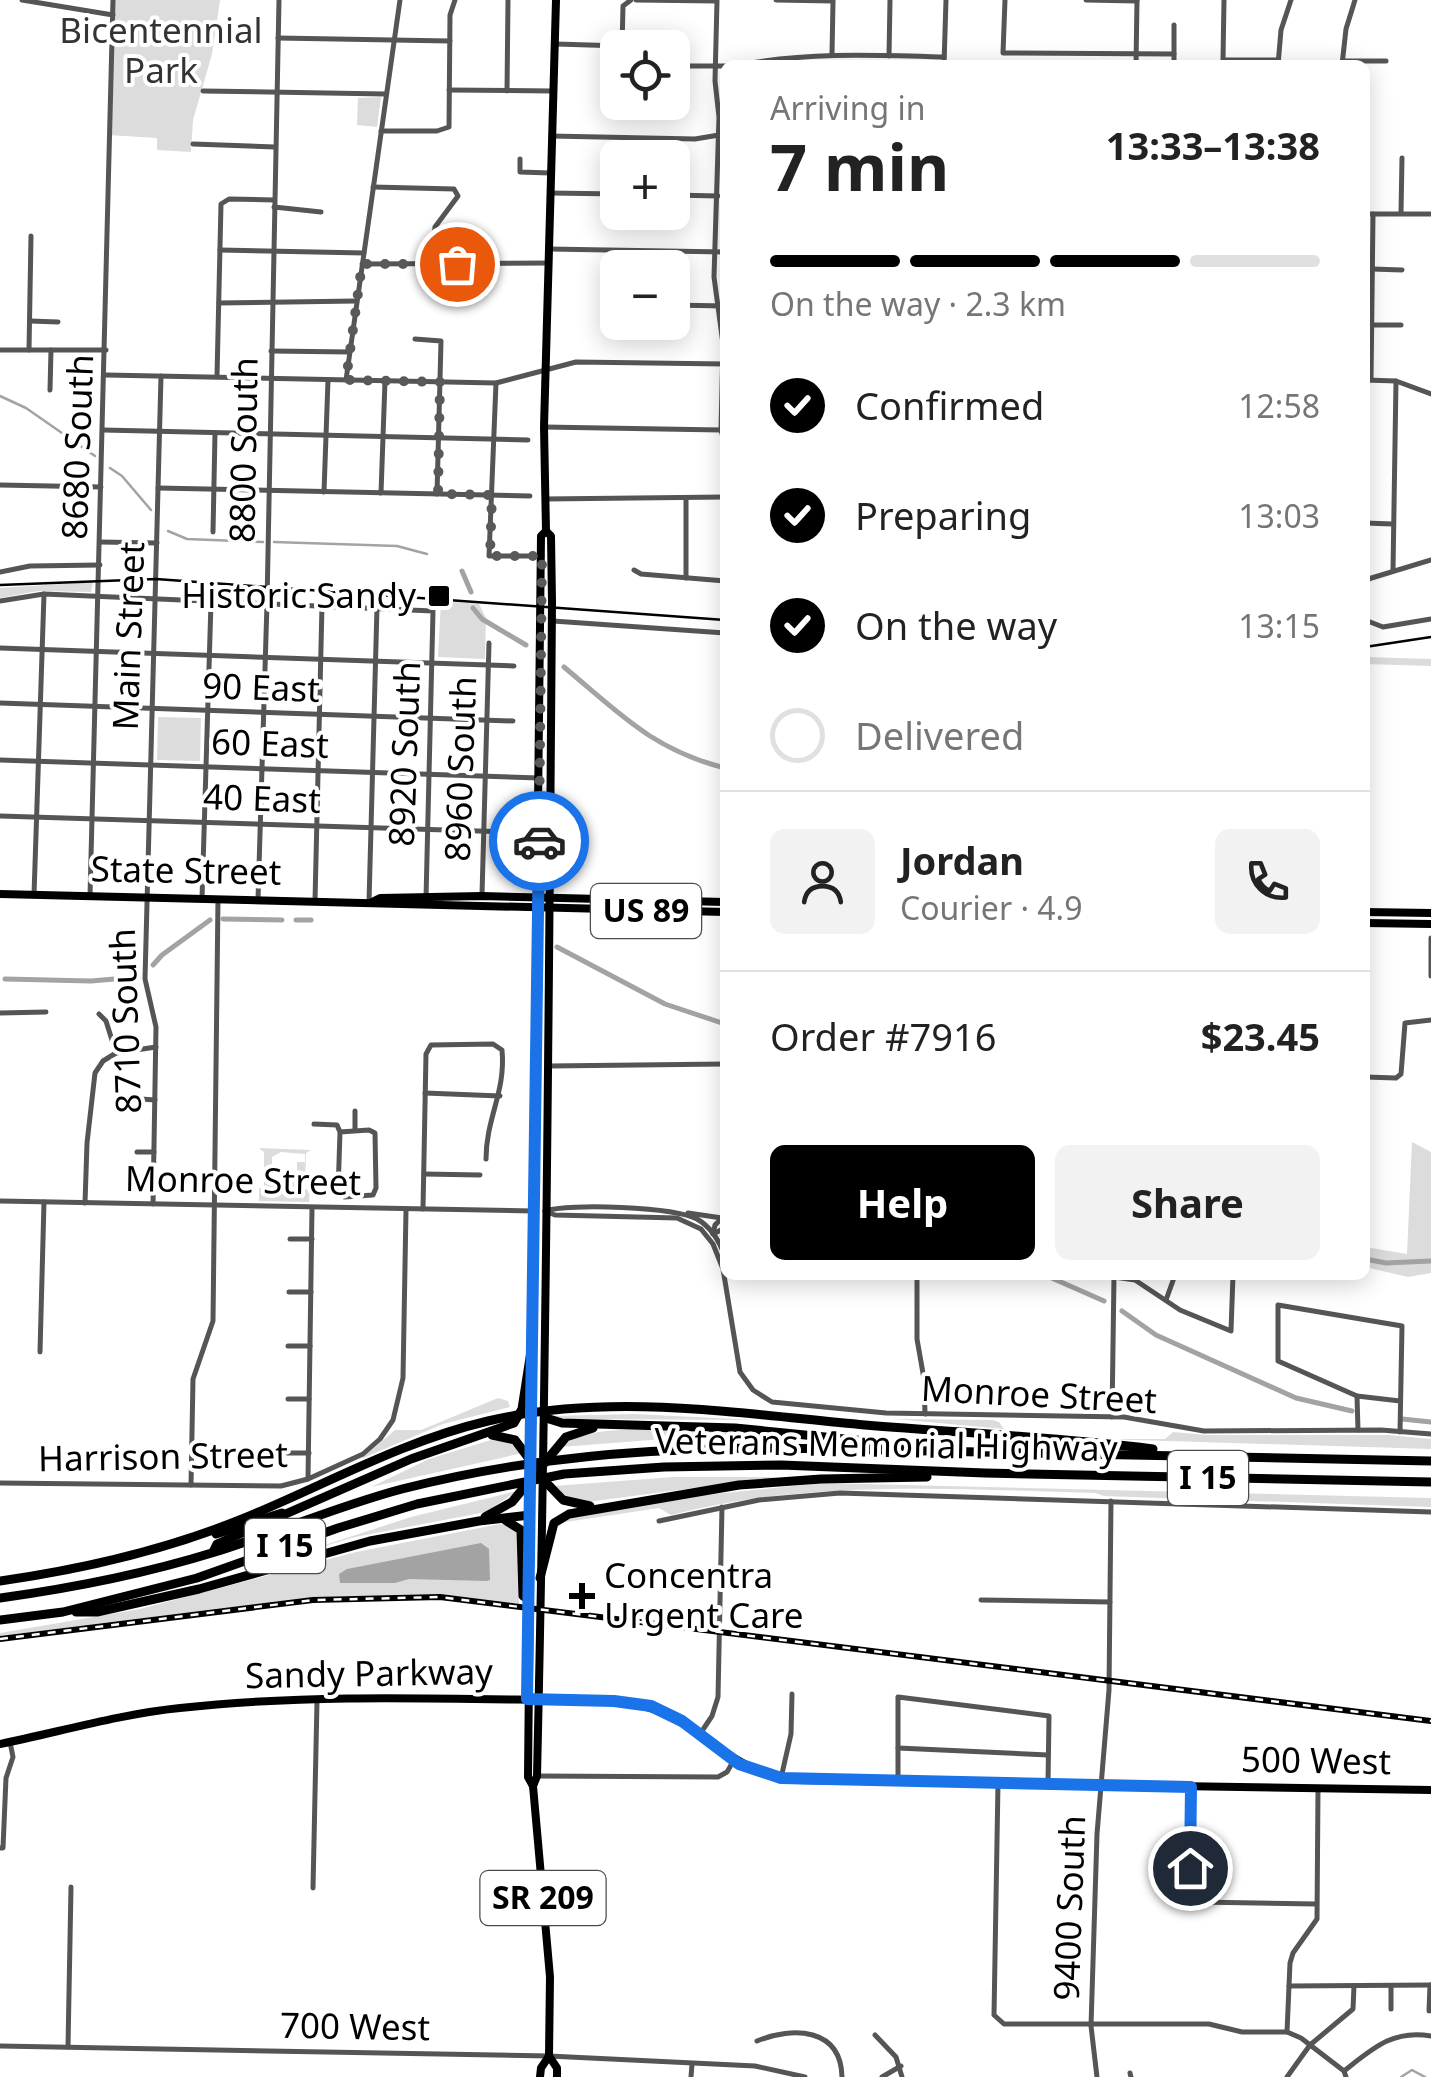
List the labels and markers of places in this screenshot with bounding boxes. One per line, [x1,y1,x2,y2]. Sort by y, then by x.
pin [415,222,500,307]
place label: Historic Sandy [181,571,416,618]
marker: Historic Sandy [426,583,452,609]
place label: Concentra Urgent Care [604,1551,804,1638]
marker: Concentra Urgent Care [569,1583,595,1609]
pin [1148,1826,1233,1911]

